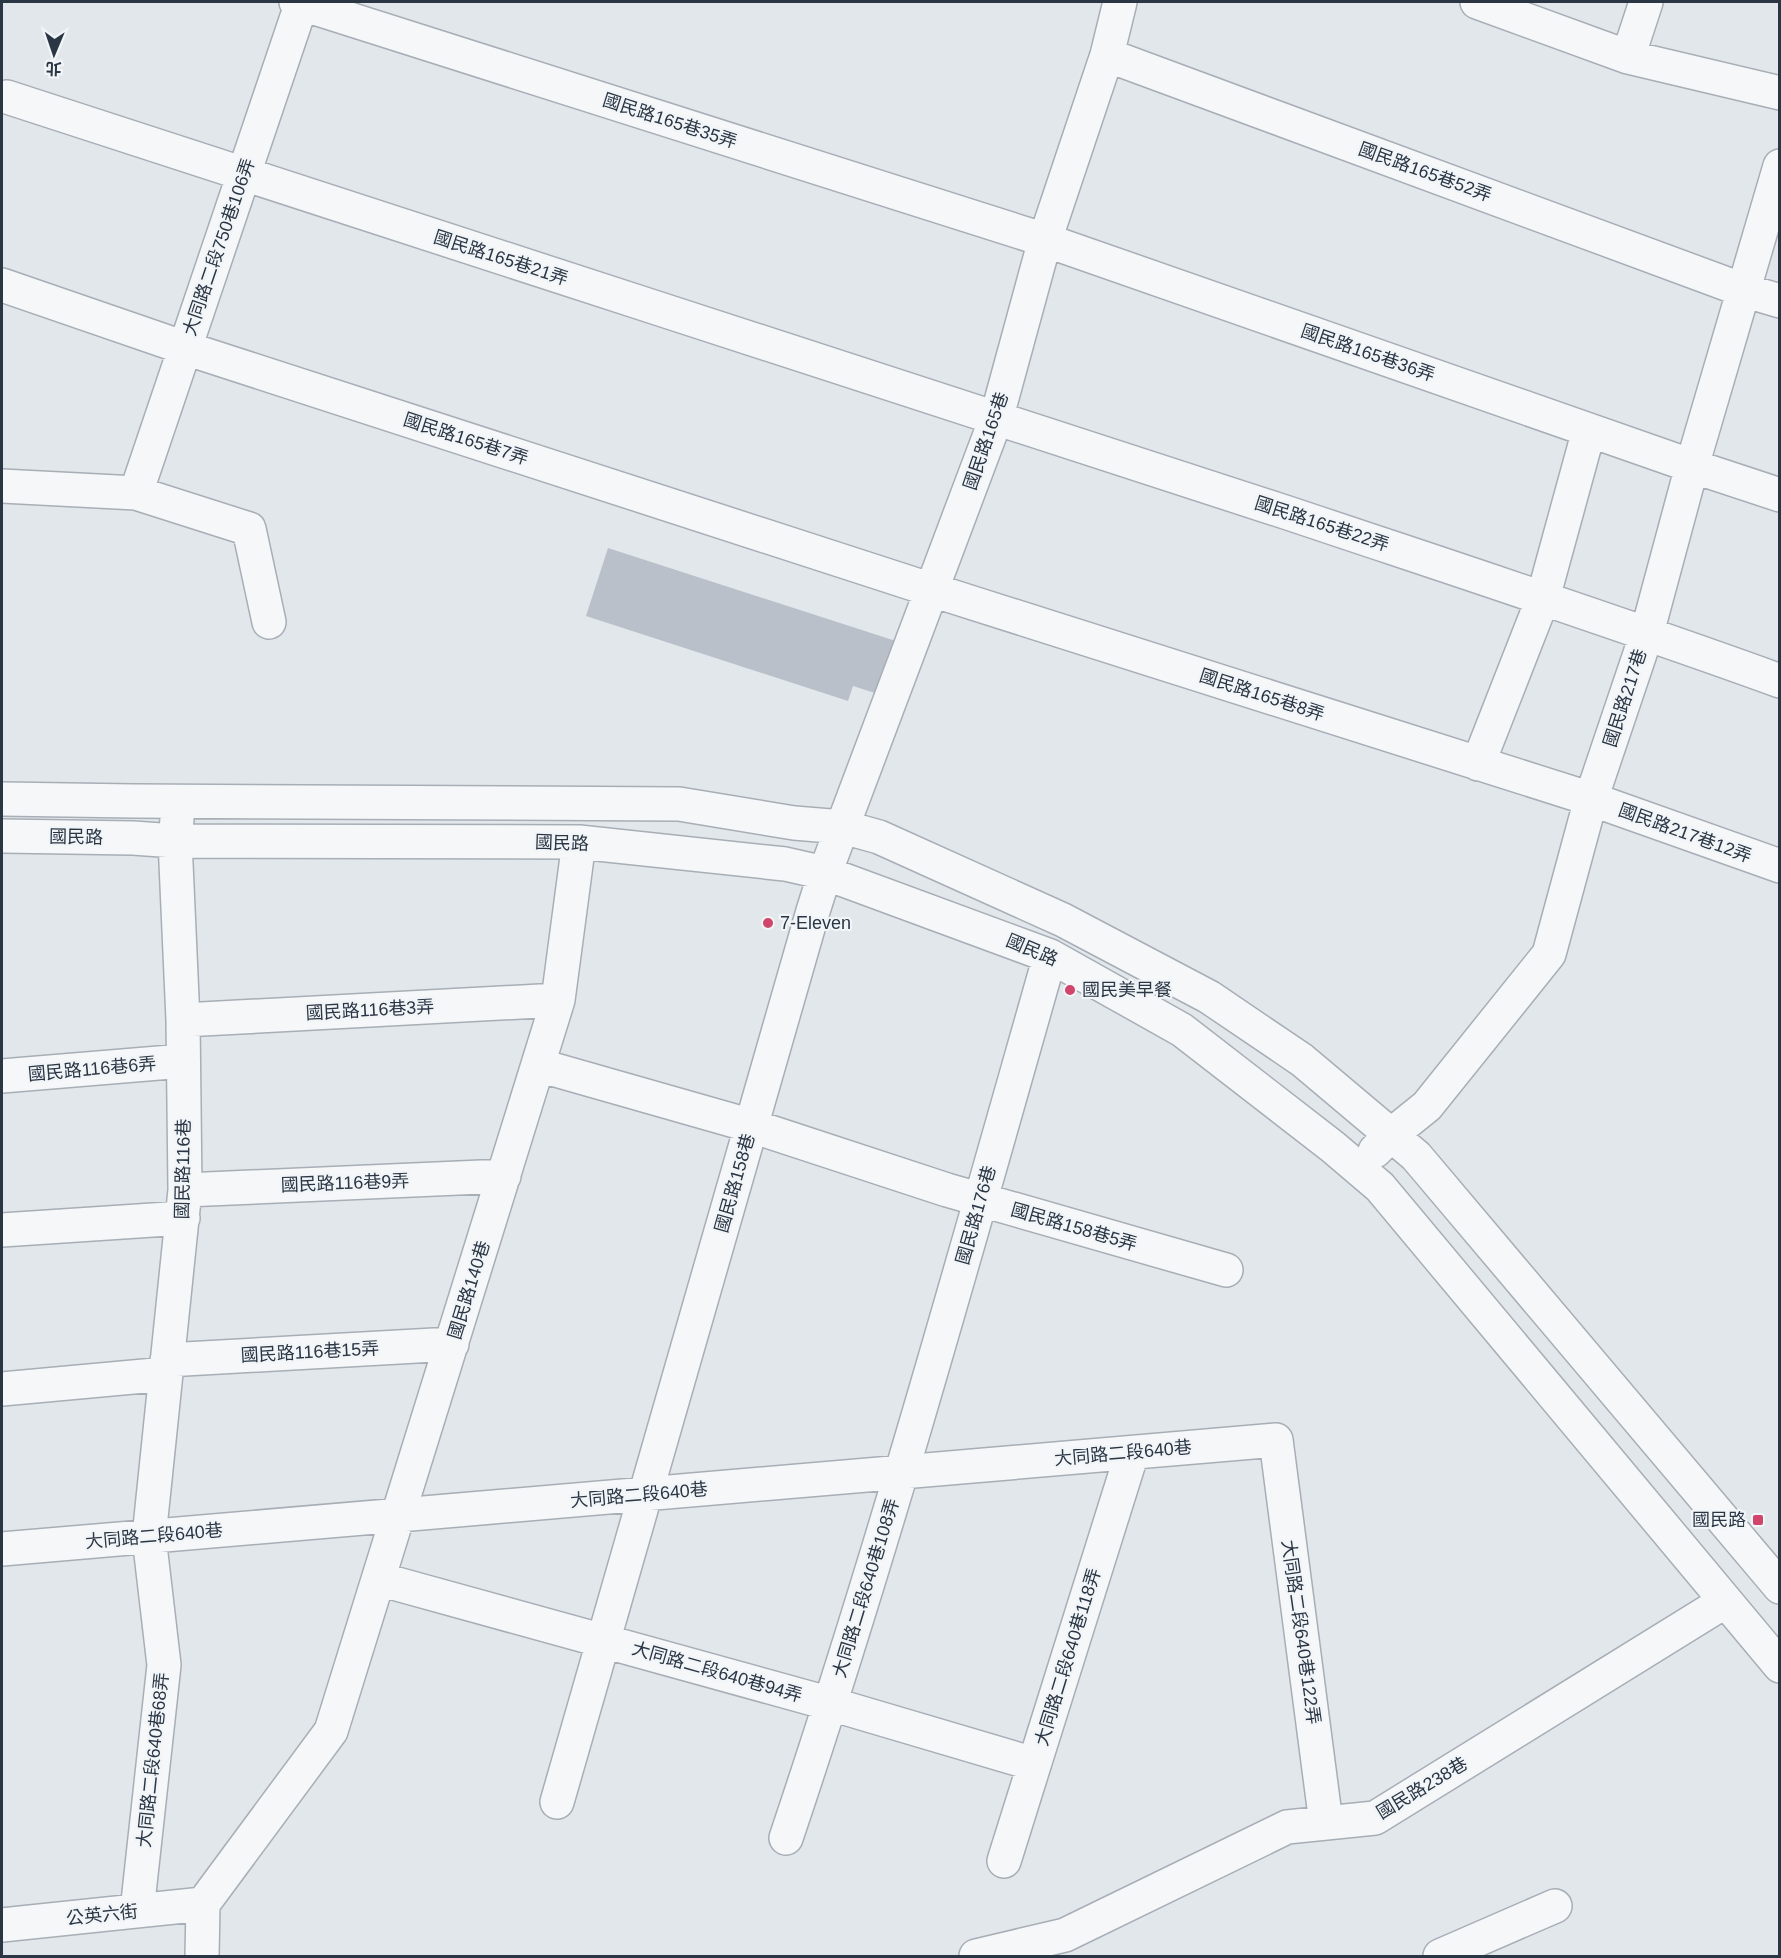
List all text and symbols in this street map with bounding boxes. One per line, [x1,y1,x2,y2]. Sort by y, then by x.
north arrow [24,24,84,84]
text: 北 [45,60,62,77]
street label: 國民路165巷35弄 [600,90,740,152]
street label: 國民路165巷52弄 [1356,139,1494,205]
street label: 大同路二段750巷106弄 [179,156,259,338]
street label: 國民路165巷21弄 [431,227,571,289]
street label: 國民路165巷36弄 [1299,321,1437,385]
street label: 國民路165巷 [960,390,1012,492]
street label: 國民路165巷7弄 [401,409,531,469]
street label: 國民路165巷22弄 [1252,493,1392,555]
street label: 國民路217巷 [1600,646,1650,750]
street label: 國民路165巷8弄 [1197,665,1327,725]
street label: 國民路217巷12弄 [1616,800,1754,866]
street label: 國民路 [49,827,103,847]
street label: 國民路 [535,832,589,854]
place label: 7-Eleven [780,913,851,933]
marker: 7-Eleven [761,916,775,930]
street label: 國民路 [1003,930,1061,970]
place label: 國民美早餐 [1082,980,1172,1000]
marker: 國民美早餐 [1063,983,1077,997]
street label: 國民路116巷3弄 [305,997,435,1023]
street label: 國民路116巷6弄 [27,1053,157,1085]
street label: 國民路116巷 [172,1118,194,1220]
street label: 國民路158巷 [711,1131,759,1235]
street label: 國民路176巷 [952,1163,1000,1267]
street label: 國民路116巷9弄 [280,1171,410,1195]
street label: 國民路158巷5弄 [1009,1199,1139,1255]
street label: 國民路140巷 [445,1238,493,1342]
street label: 國民路116巷15弄 [240,1338,380,1366]
street label: 大同路二段640巷 [1053,1437,1193,1469]
street label: 大同路二段640巷 [569,1479,709,1511]
street label: 大同路二段640巷108弄 [829,1496,903,1680]
place label: 國民路 [1692,1510,1746,1530]
marker: 國民路 [1751,1513,1765,1527]
street label: 大同路二段640巷 [84,1520,224,1552]
street label: 大同路二段640巷122弄 [1278,1538,1324,1726]
street label: 大同路二段640巷118弄 [1031,1566,1105,1748]
street label: 大同路二段640巷94弄 [630,1638,804,1706]
street label: 大同路二段640巷68弄 [134,1671,172,1849]
street label: 國民路238巷 [1373,1753,1471,1823]
street label: 公英六街 [65,1901,139,1929]

